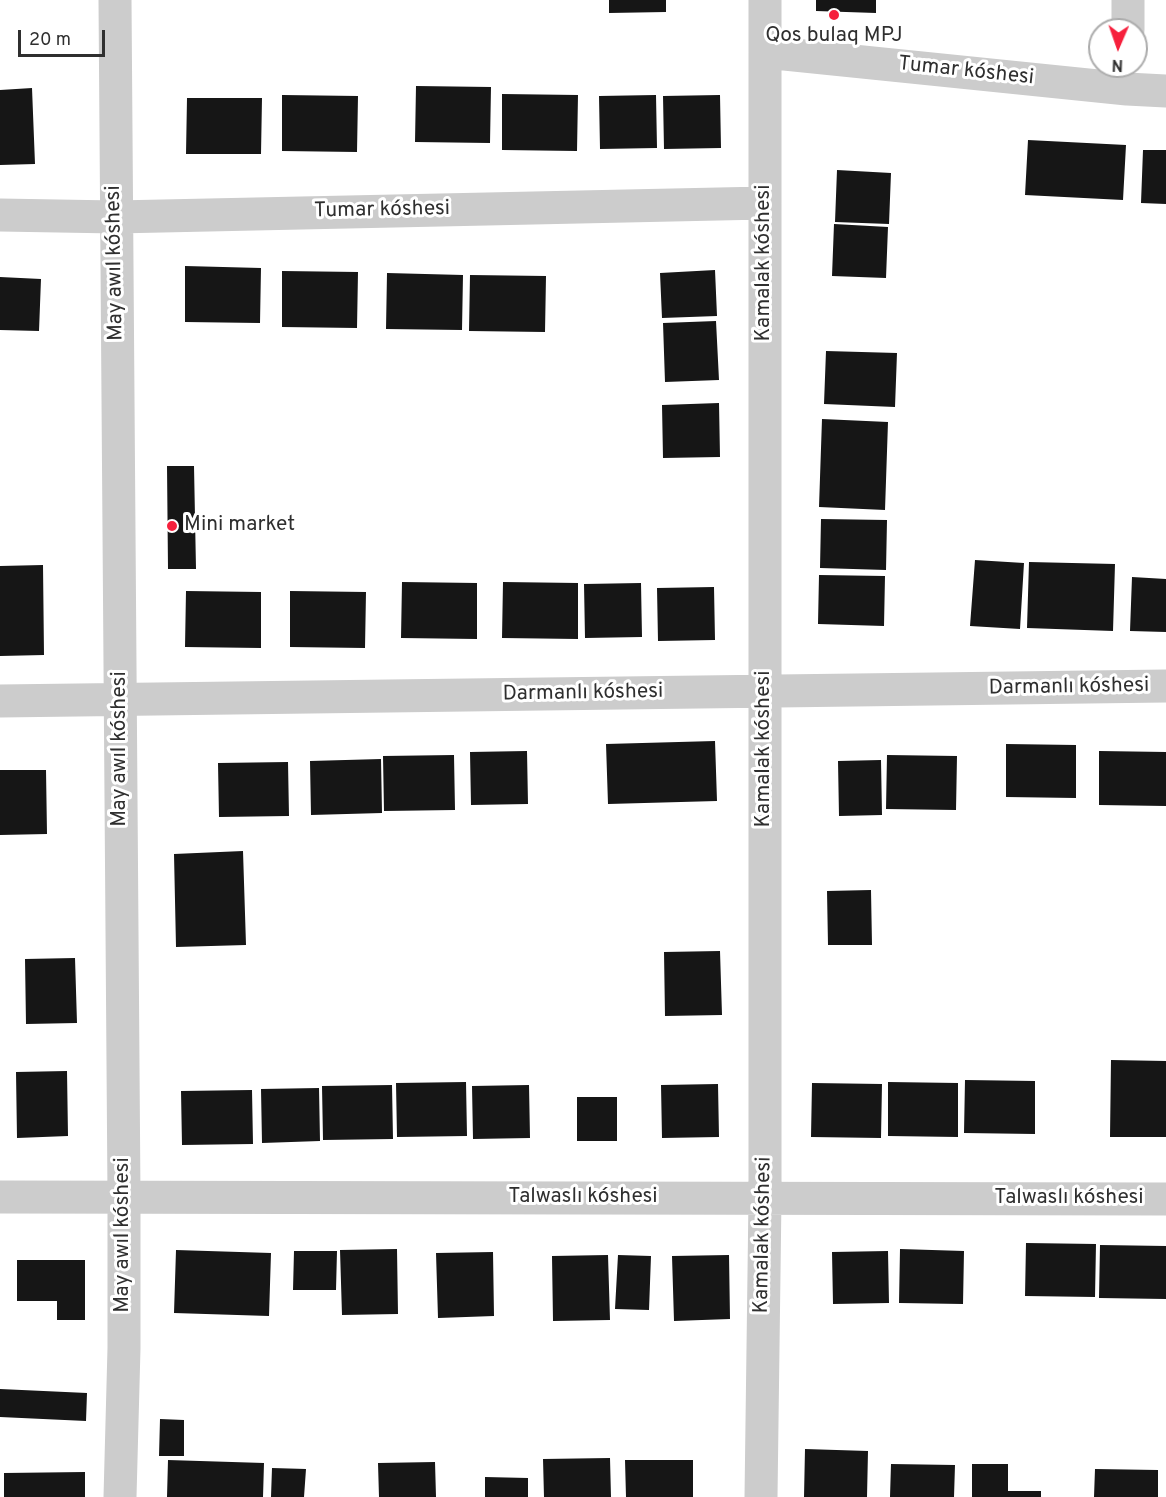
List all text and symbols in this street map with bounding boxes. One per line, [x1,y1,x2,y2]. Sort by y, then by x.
marker: Qos bulaq MPJ [827,8,841,22]
scale bar [21,18,108,56]
north arrow [1088,18,1148,78]
place label: Qos bulaq MPJ [765,24,903,50]
text: 20 m [29,29,71,52]
street label: Tumar kóshesi [897,52,1035,92]
text: N [1111,54,1124,74]
street label: May awıl kóshesi [102,185,130,341]
street label: Kamalak kóshesi [752,185,778,341]
street label: Tumar kóshesi [314,197,450,225]
place label: Mini market [184,513,295,539]
marker: Mini market [165,519,179,533]
street label: May awıl kóshesi [108,671,134,827]
street label: Kamalak kóshesi [752,671,778,827]
street label: Darmanlı kóshesi [988,674,1150,702]
street label: Darmanlı kóshesi [502,680,664,708]
street label: Kamalak kóshesi [750,1156,778,1314]
street label: May awıl kóshesi [111,1157,137,1313]
street label: Talwaslı kóshesi [508,1185,658,1211]
street label: Talwaslı kóshesi [994,1186,1144,1212]

